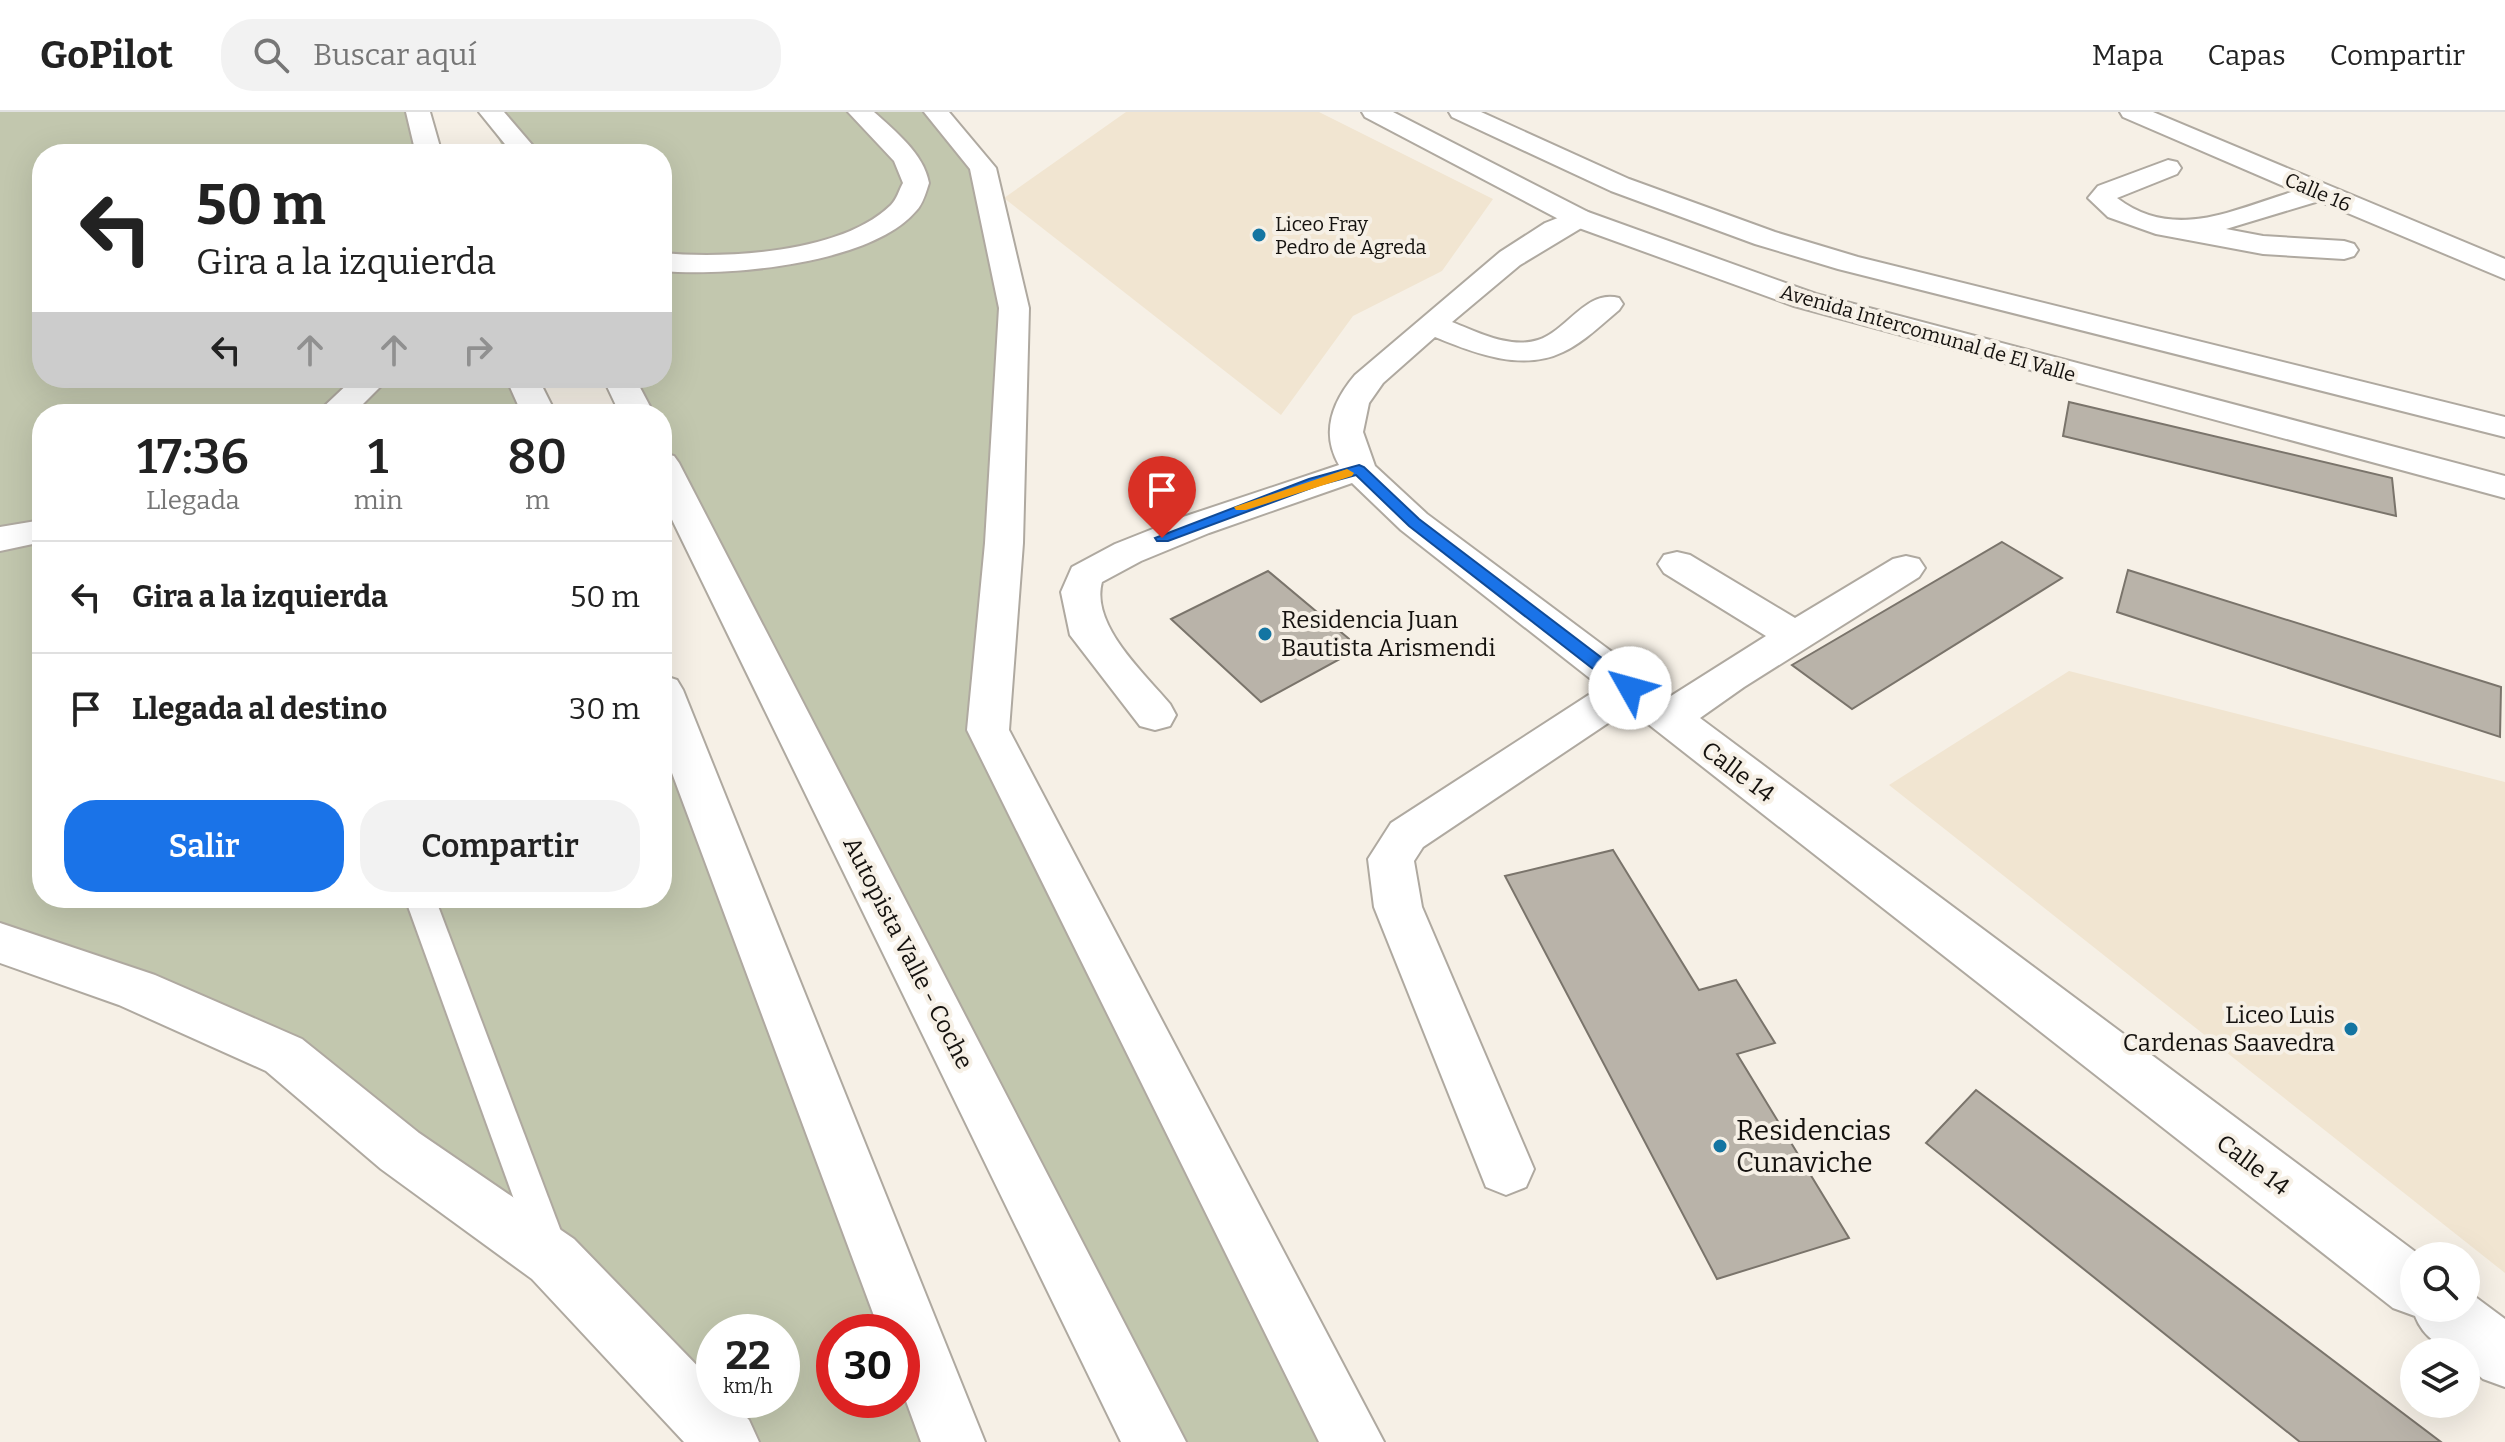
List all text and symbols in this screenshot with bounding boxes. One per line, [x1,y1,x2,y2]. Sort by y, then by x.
search box [221,19,781,91]
text: GoPilot [40,32,173,78]
icon: search [249,33,293,77]
text: Buscar aquí [313,37,477,73]
text: Mapa [2092,39,2163,72]
text: Capas [2207,39,2286,72]
text: Compartir [2330,39,2465,72]
street label: Calle 16 [2281,167,2355,217]
text: 50 m [196,172,326,239]
icon: left [64,176,168,280]
place label: Liceo Fray Pedro de Agreda [1275,212,1427,259]
marker: Liceo Fray Pedro de Agreda [1250,226,1268,244]
text: Gira a la izquierda [196,240,496,284]
street label: Avenida Intercomunal de El Valle [1777,279,2079,387]
icon: left [204,328,248,372]
icon: ahead [288,328,332,372]
icon: ahead [372,328,416,372]
icon: right [456,328,500,372]
text: 17:36 [137,428,249,486]
text: 1 [368,428,388,486]
text: 80 [508,428,567,486]
pin [1128,456,1196,538]
icon: arrive [1140,468,1184,512]
text: Llegada [146,485,240,516]
text: min [354,485,403,516]
text: m [525,485,550,516]
icon: left [64,575,108,619]
text: Gira a la izquierda [132,579,388,615]
text: 50 m [570,579,640,615]
place label: Residencia Juan Bautista Arismendi [1281,606,1496,662]
marker: Residencia Juan Bautista Arismendi [1256,625,1274,643]
position arrow [1588,646,1672,730]
icon: arrive [64,687,108,731]
text: Llegada al destino [132,691,387,727]
text: 30 m [569,691,640,727]
street label: Calle 14 [1696,736,1780,808]
button: Salir [64,800,344,892]
button: Compartir [360,800,640,892]
street label: Autopista Valle - Coche [837,832,979,1074]
place label: Liceo Luis Cardenas Saavedra [2123,1001,2335,1057]
marker: Liceo Luis Cardenas Saavedra [2342,1020,2360,1038]
place label: Residencias Cunaviche [1736,1114,1891,1179]
street label: Calle 14 [2211,1129,2295,1201]
marker: Residencias Cunaviche [1711,1137,1729,1155]
map controls [2400,1242,2480,1418]
button: search [2400,1242,2480,1322]
speed limit sign: 30 [816,1314,920,1418]
text: 22 [725,1332,771,1380]
button: layers [2400,1338,2480,1418]
text: km/h [723,1374,773,1398]

